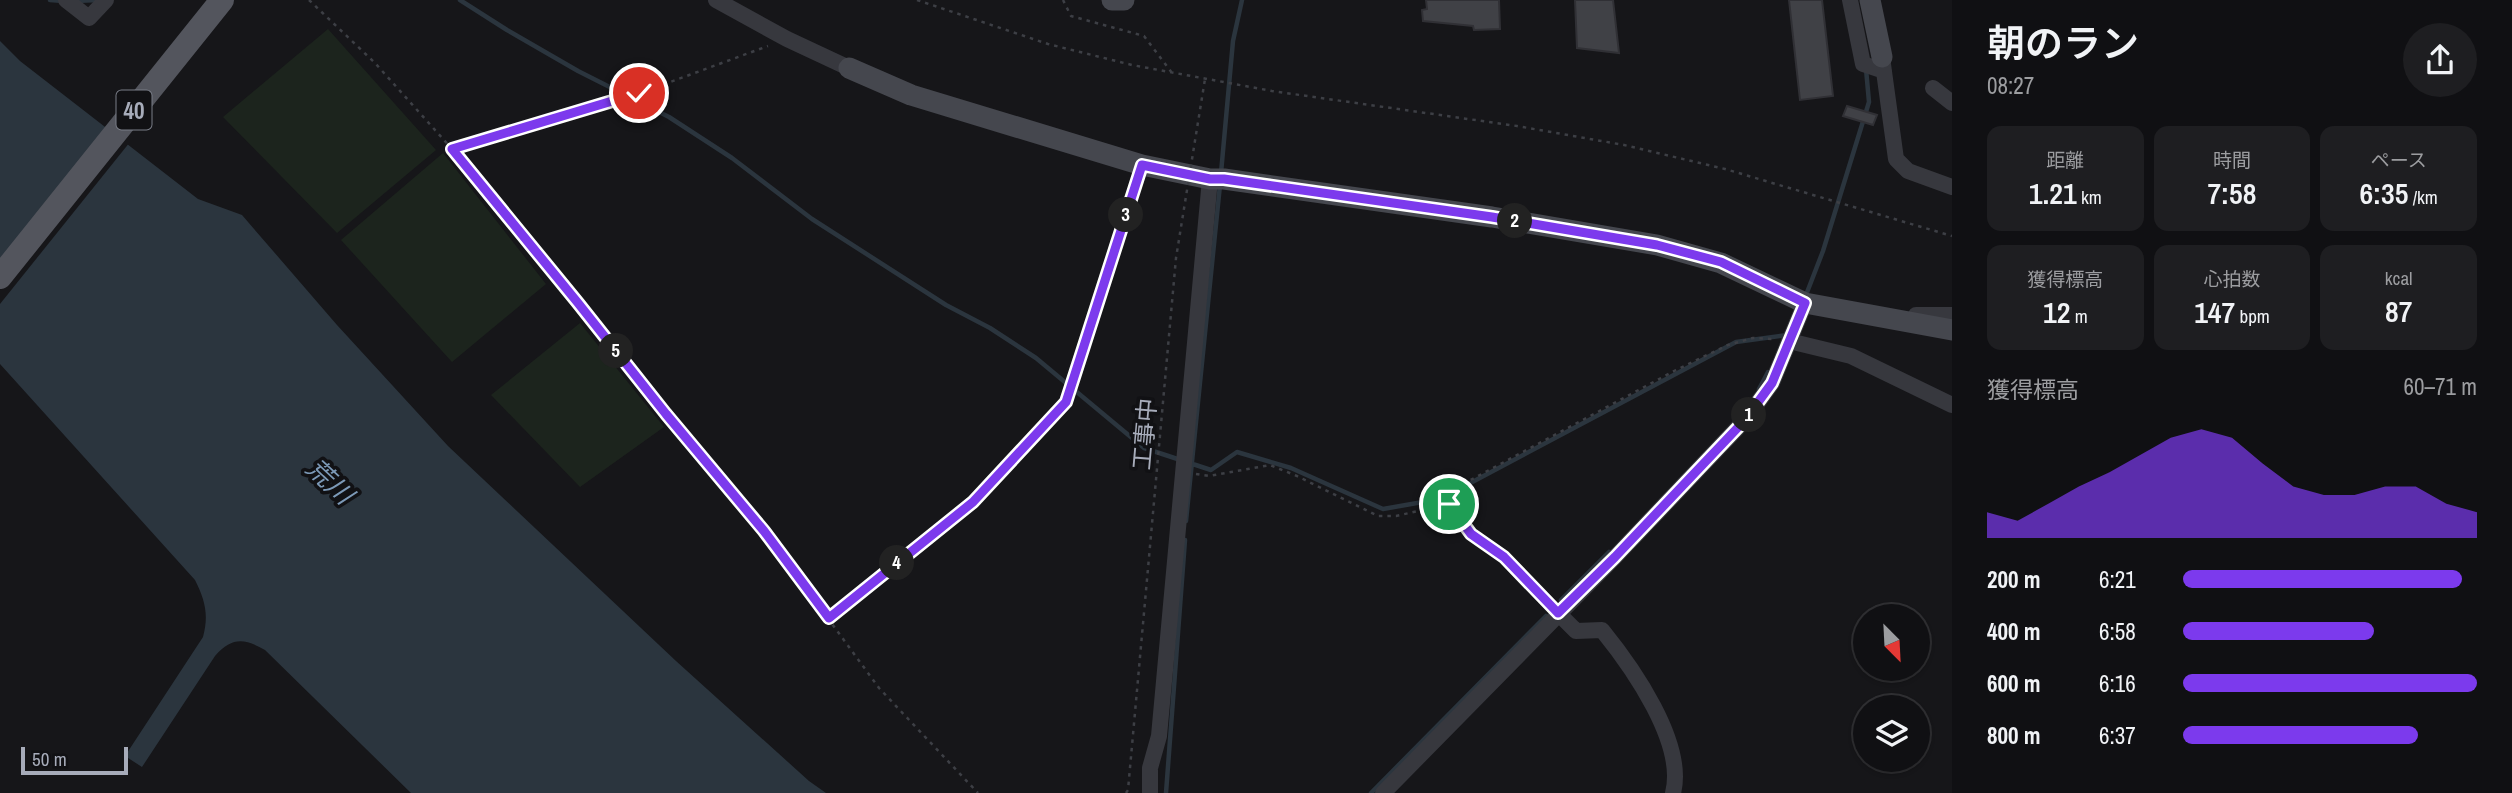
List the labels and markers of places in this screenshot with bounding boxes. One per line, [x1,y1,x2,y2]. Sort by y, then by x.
pin [609,63,669,123]
pin: 3 [1108,198,1144,232]
pin: 2 [1498,204,1532,238]
pin: 5 [598,334,634,368]
pin: 1 [1732,398,1766,432]
pin [1419,474,1479,534]
pin: 4 [880,546,914,580]

